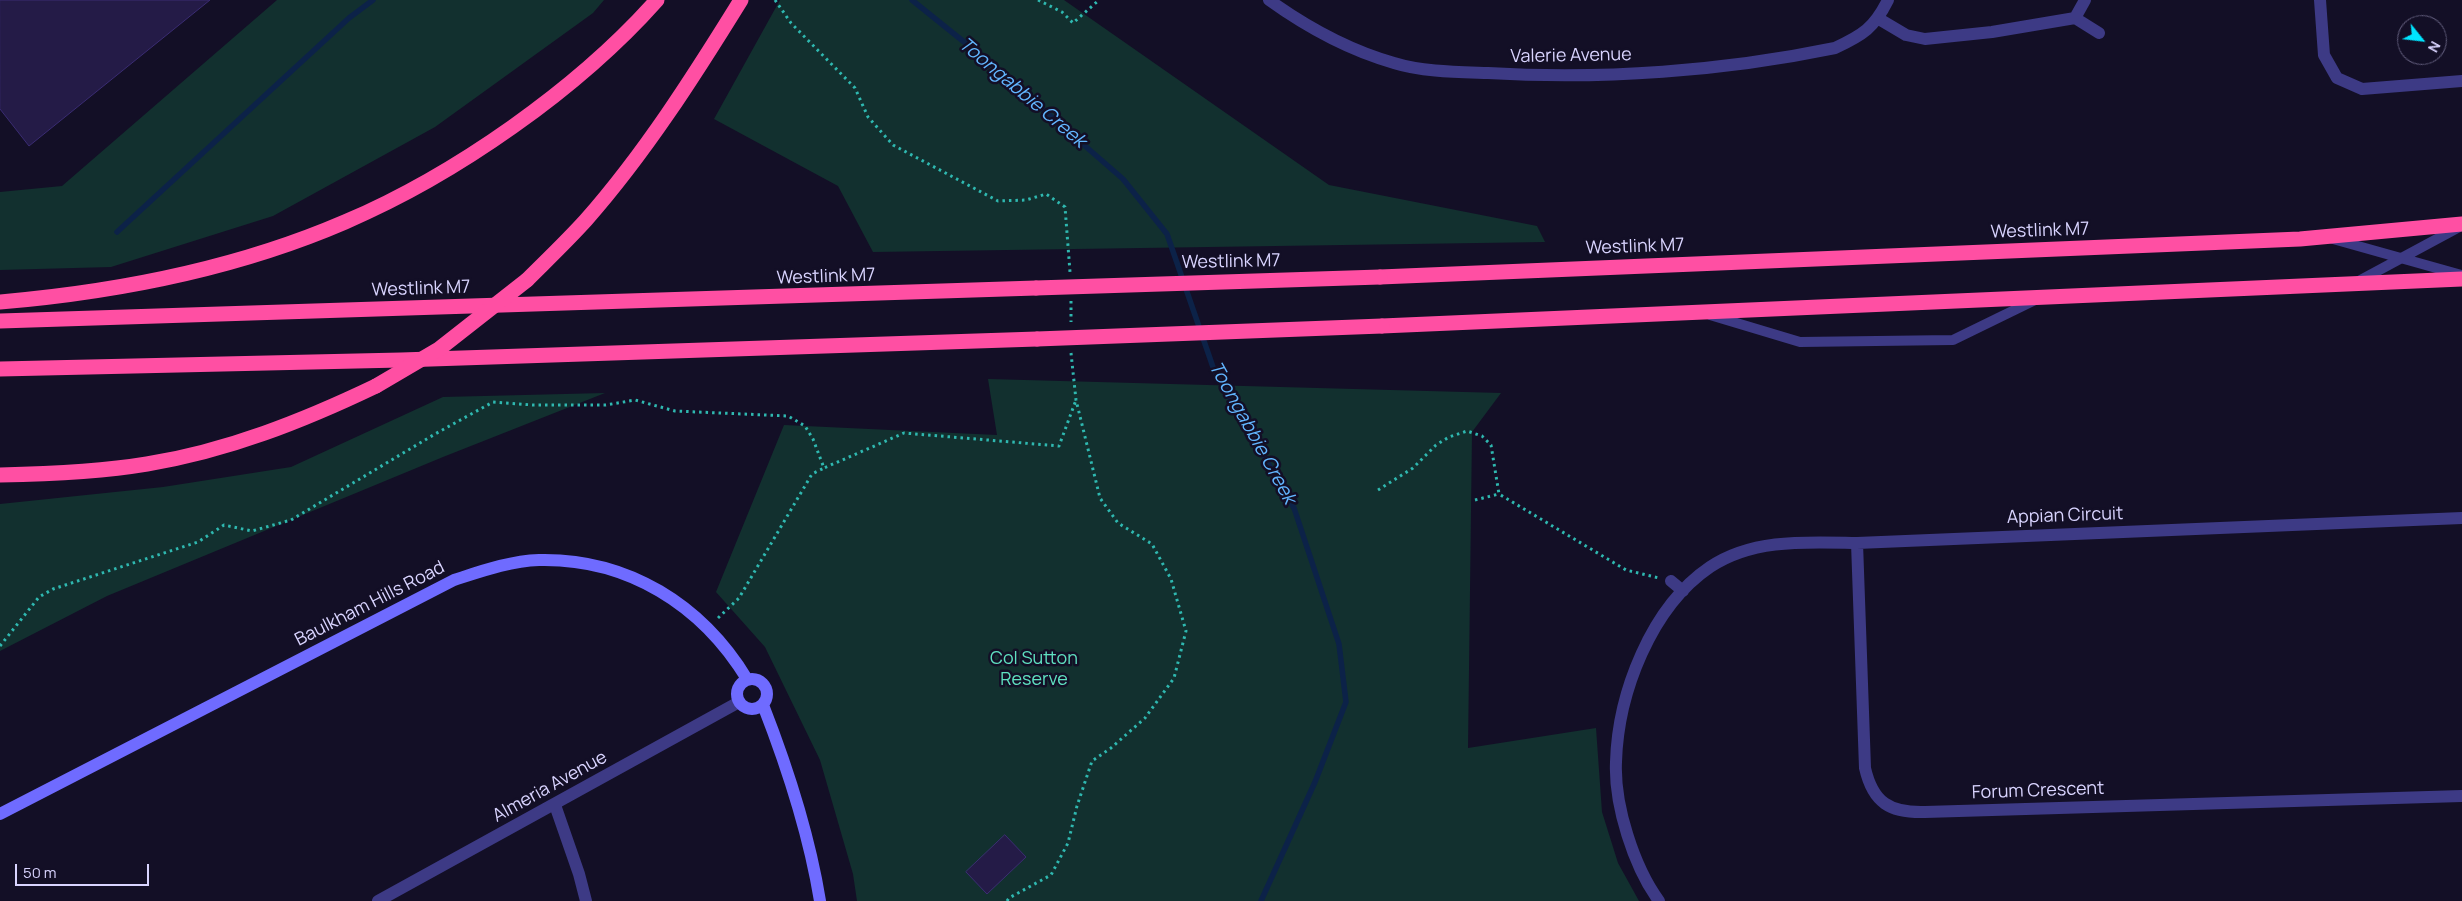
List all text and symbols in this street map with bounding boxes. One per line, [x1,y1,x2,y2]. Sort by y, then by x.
north arrow [2397,15,2447,65]
water label: Toongabbie Creek [954,33,1090,153]
text: N [2424,38,2445,56]
street label: Valerie Avenue [1510,44,1632,68]
street label: Westlink M7 [1990,218,2090,244]
street label: Westlink M7 [1585,234,1685,260]
street label: Westlink M7 [1181,250,1281,274]
street label: Westlink M7 [776,264,876,290]
street label: Westlink M7 [371,276,471,302]
water label: Toongabbie Creek [1203,358,1301,508]
street label: Appian Circuit [2006,503,2124,529]
street label: Baulkham Hills Road [292,557,448,651]
park label: Col Sutton Reserve [990,648,1078,691]
street label: Almeria Avenue [489,747,611,827]
street label: Forum Crescent [1971,778,2105,804]
scale bar [18,854,151,886]
text: 50 m [23,862,57,883]

